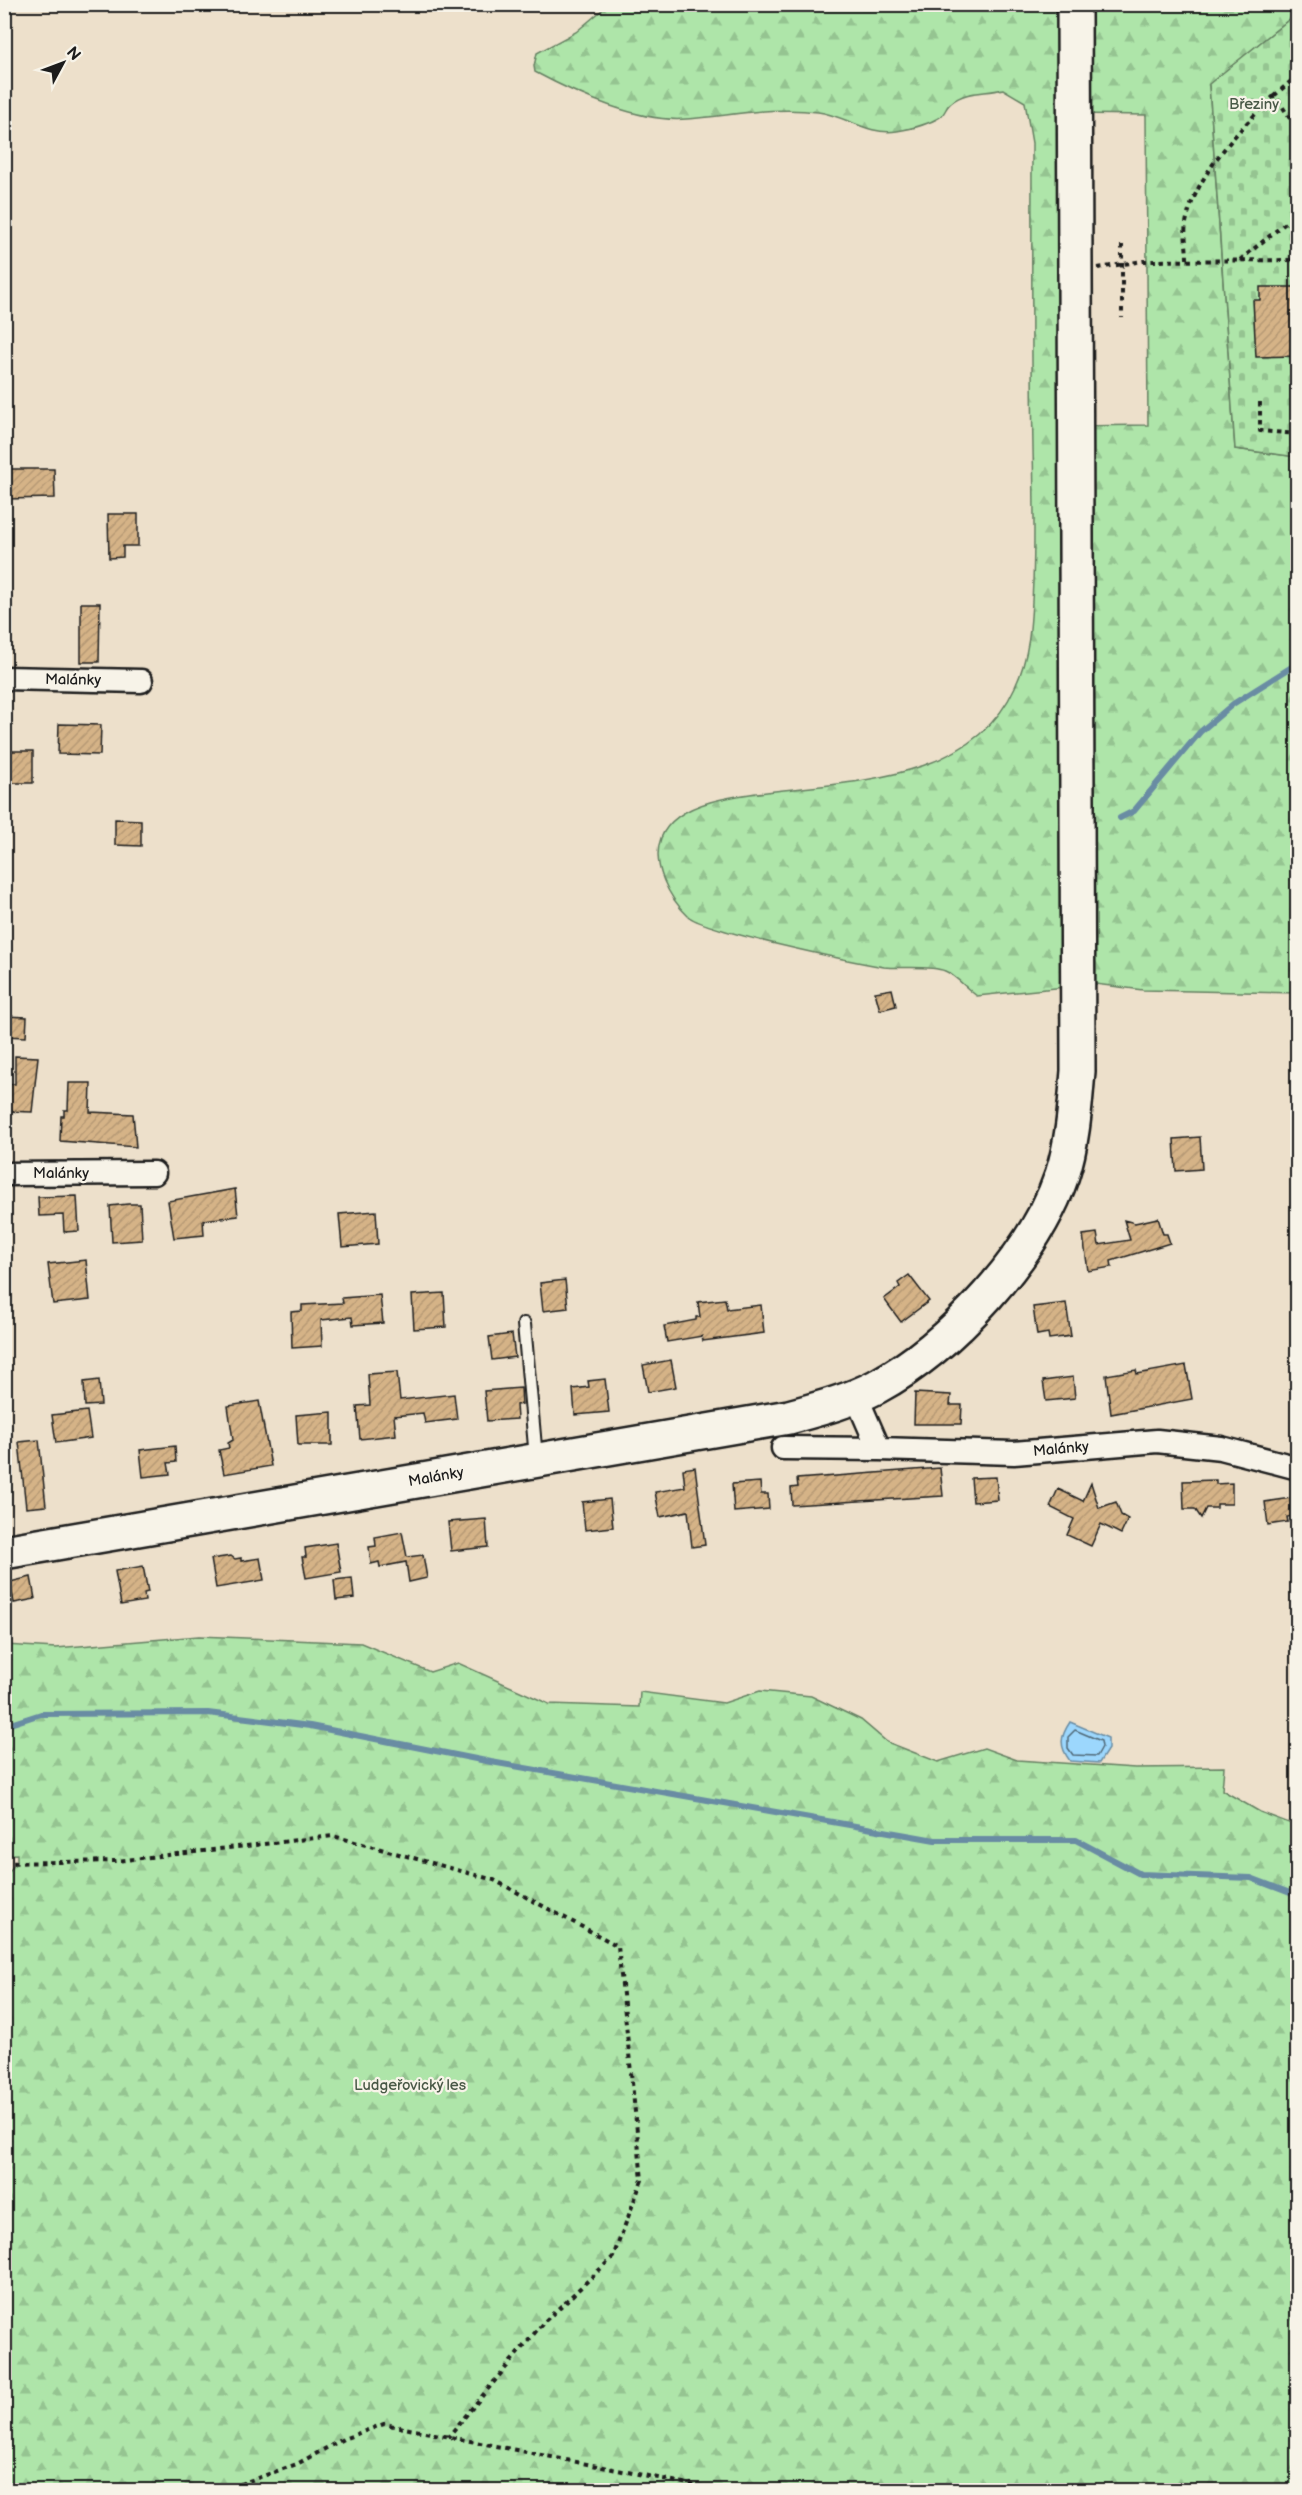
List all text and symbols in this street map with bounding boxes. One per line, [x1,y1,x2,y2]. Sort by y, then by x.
north arrow [33,33,93,93]
text: N [62,43,84,65]
park label: Březiny [1229,95,1279,114]
street label: Malánky [45,670,101,690]
street label: Malánky [33,1164,89,1183]
street label: Malánky [1032,1437,1090,1461]
street label: Malánky [407,1463,465,1491]
park label: Ludgeřovický les [354,2076,467,2095]

